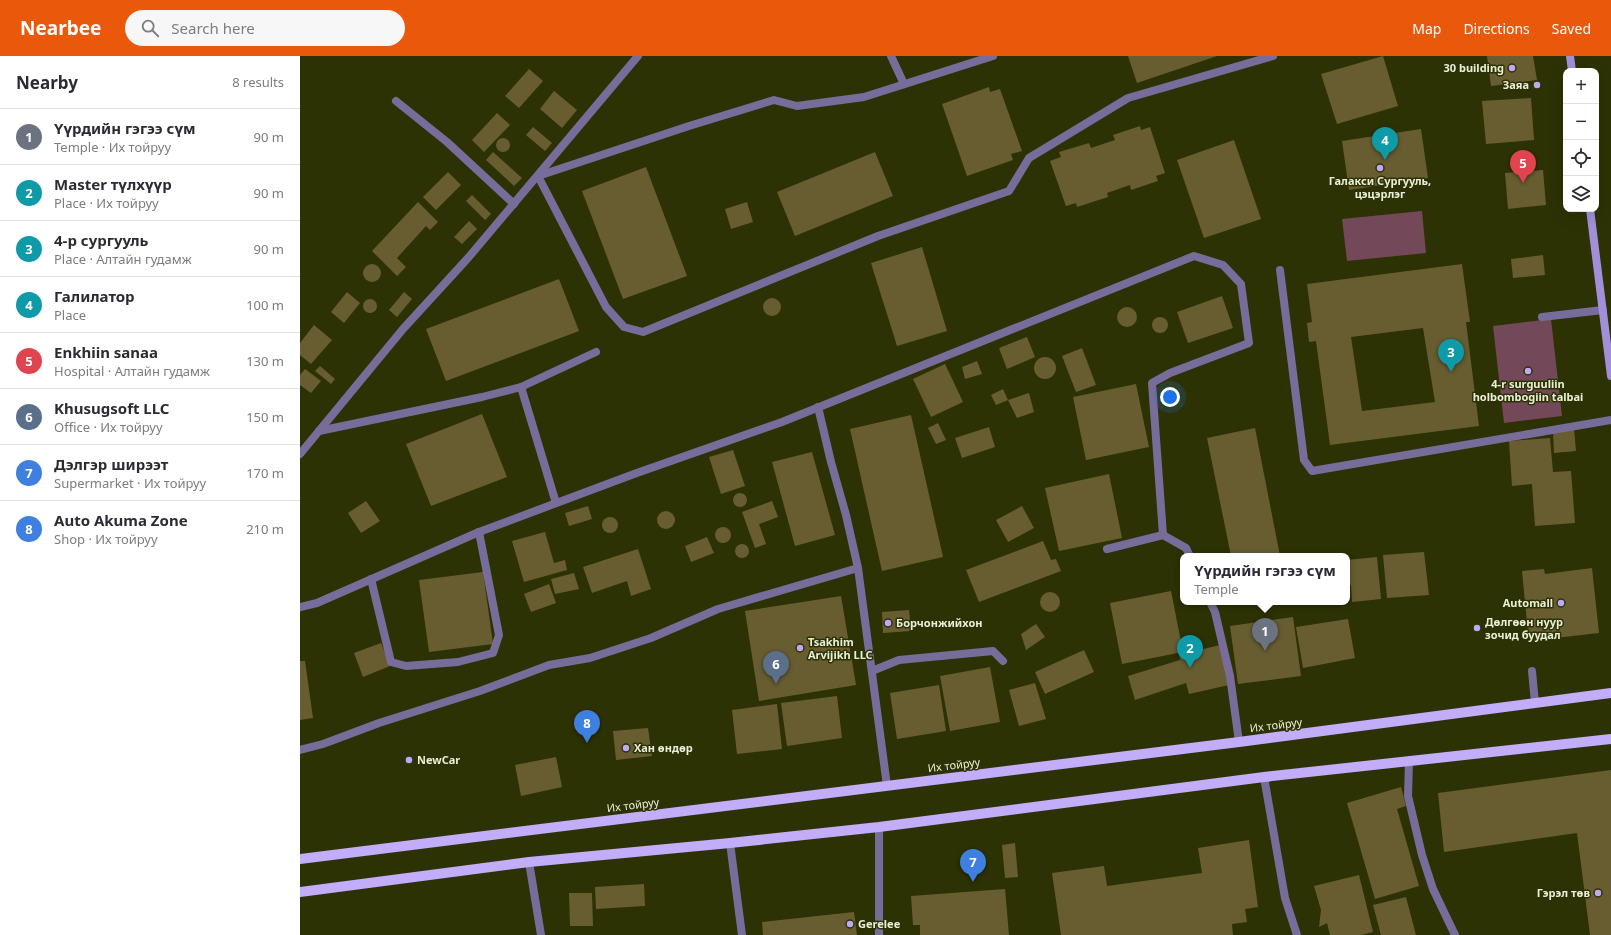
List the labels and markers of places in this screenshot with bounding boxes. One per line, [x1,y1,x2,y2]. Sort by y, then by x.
place label: 30 building [1444,60,1504,75]
marker: 30 building [1507,63,1517,73]
place label: Заяа [1503,77,1529,92]
marker: Заяа [1532,80,1542,90]
pin: 4 [1372,127,1398,160]
pin: 5 [1510,150,1536,183]
marker: Галакси Сургууль, цэцэрлэг [1375,163,1385,173]
place label: Галакси Сургууль, цэцэрлэг [1329,173,1431,201]
pin: 3 [1438,339,1464,372]
marker: 4-r surguuliin holbombogiin talbai [1523,366,1533,376]
place label: 4-r surguuliin holbombogiin talbai [1473,376,1583,404]
place label: Automall [1503,595,1553,610]
marker: Automall [1556,598,1566,608]
place label: Дөлгөөн нуур зочид буудал [1485,614,1563,642]
place label: Борчонжийхон [896,615,982,630]
marker: Борчонжийхон [883,618,893,628]
pin: 1 [1252,618,1278,651]
marker: Дөлгөөн нуур зочид буудал [1472,623,1482,633]
place label: Tsakhim Arvijikh LLC [808,634,873,662]
pin: 2 [1177,635,1203,668]
marker: Tsakhim Arvijikh LLC [795,643,805,653]
pin: 6 [763,651,789,684]
pin: 8 [574,710,600,743]
place label: Хан өндөр [634,740,693,755]
marker: Хан өндөр [621,743,631,753]
place label: NewCar [417,752,460,767]
marker: NewCar [404,755,414,765]
pin: 7 [960,849,986,882]
place label: Гэрэл төв [1537,885,1590,900]
marker: Гэрэл төв [1593,888,1603,898]
place label: Gerelee [858,916,901,931]
marker: Gerelee [845,919,855,929]

